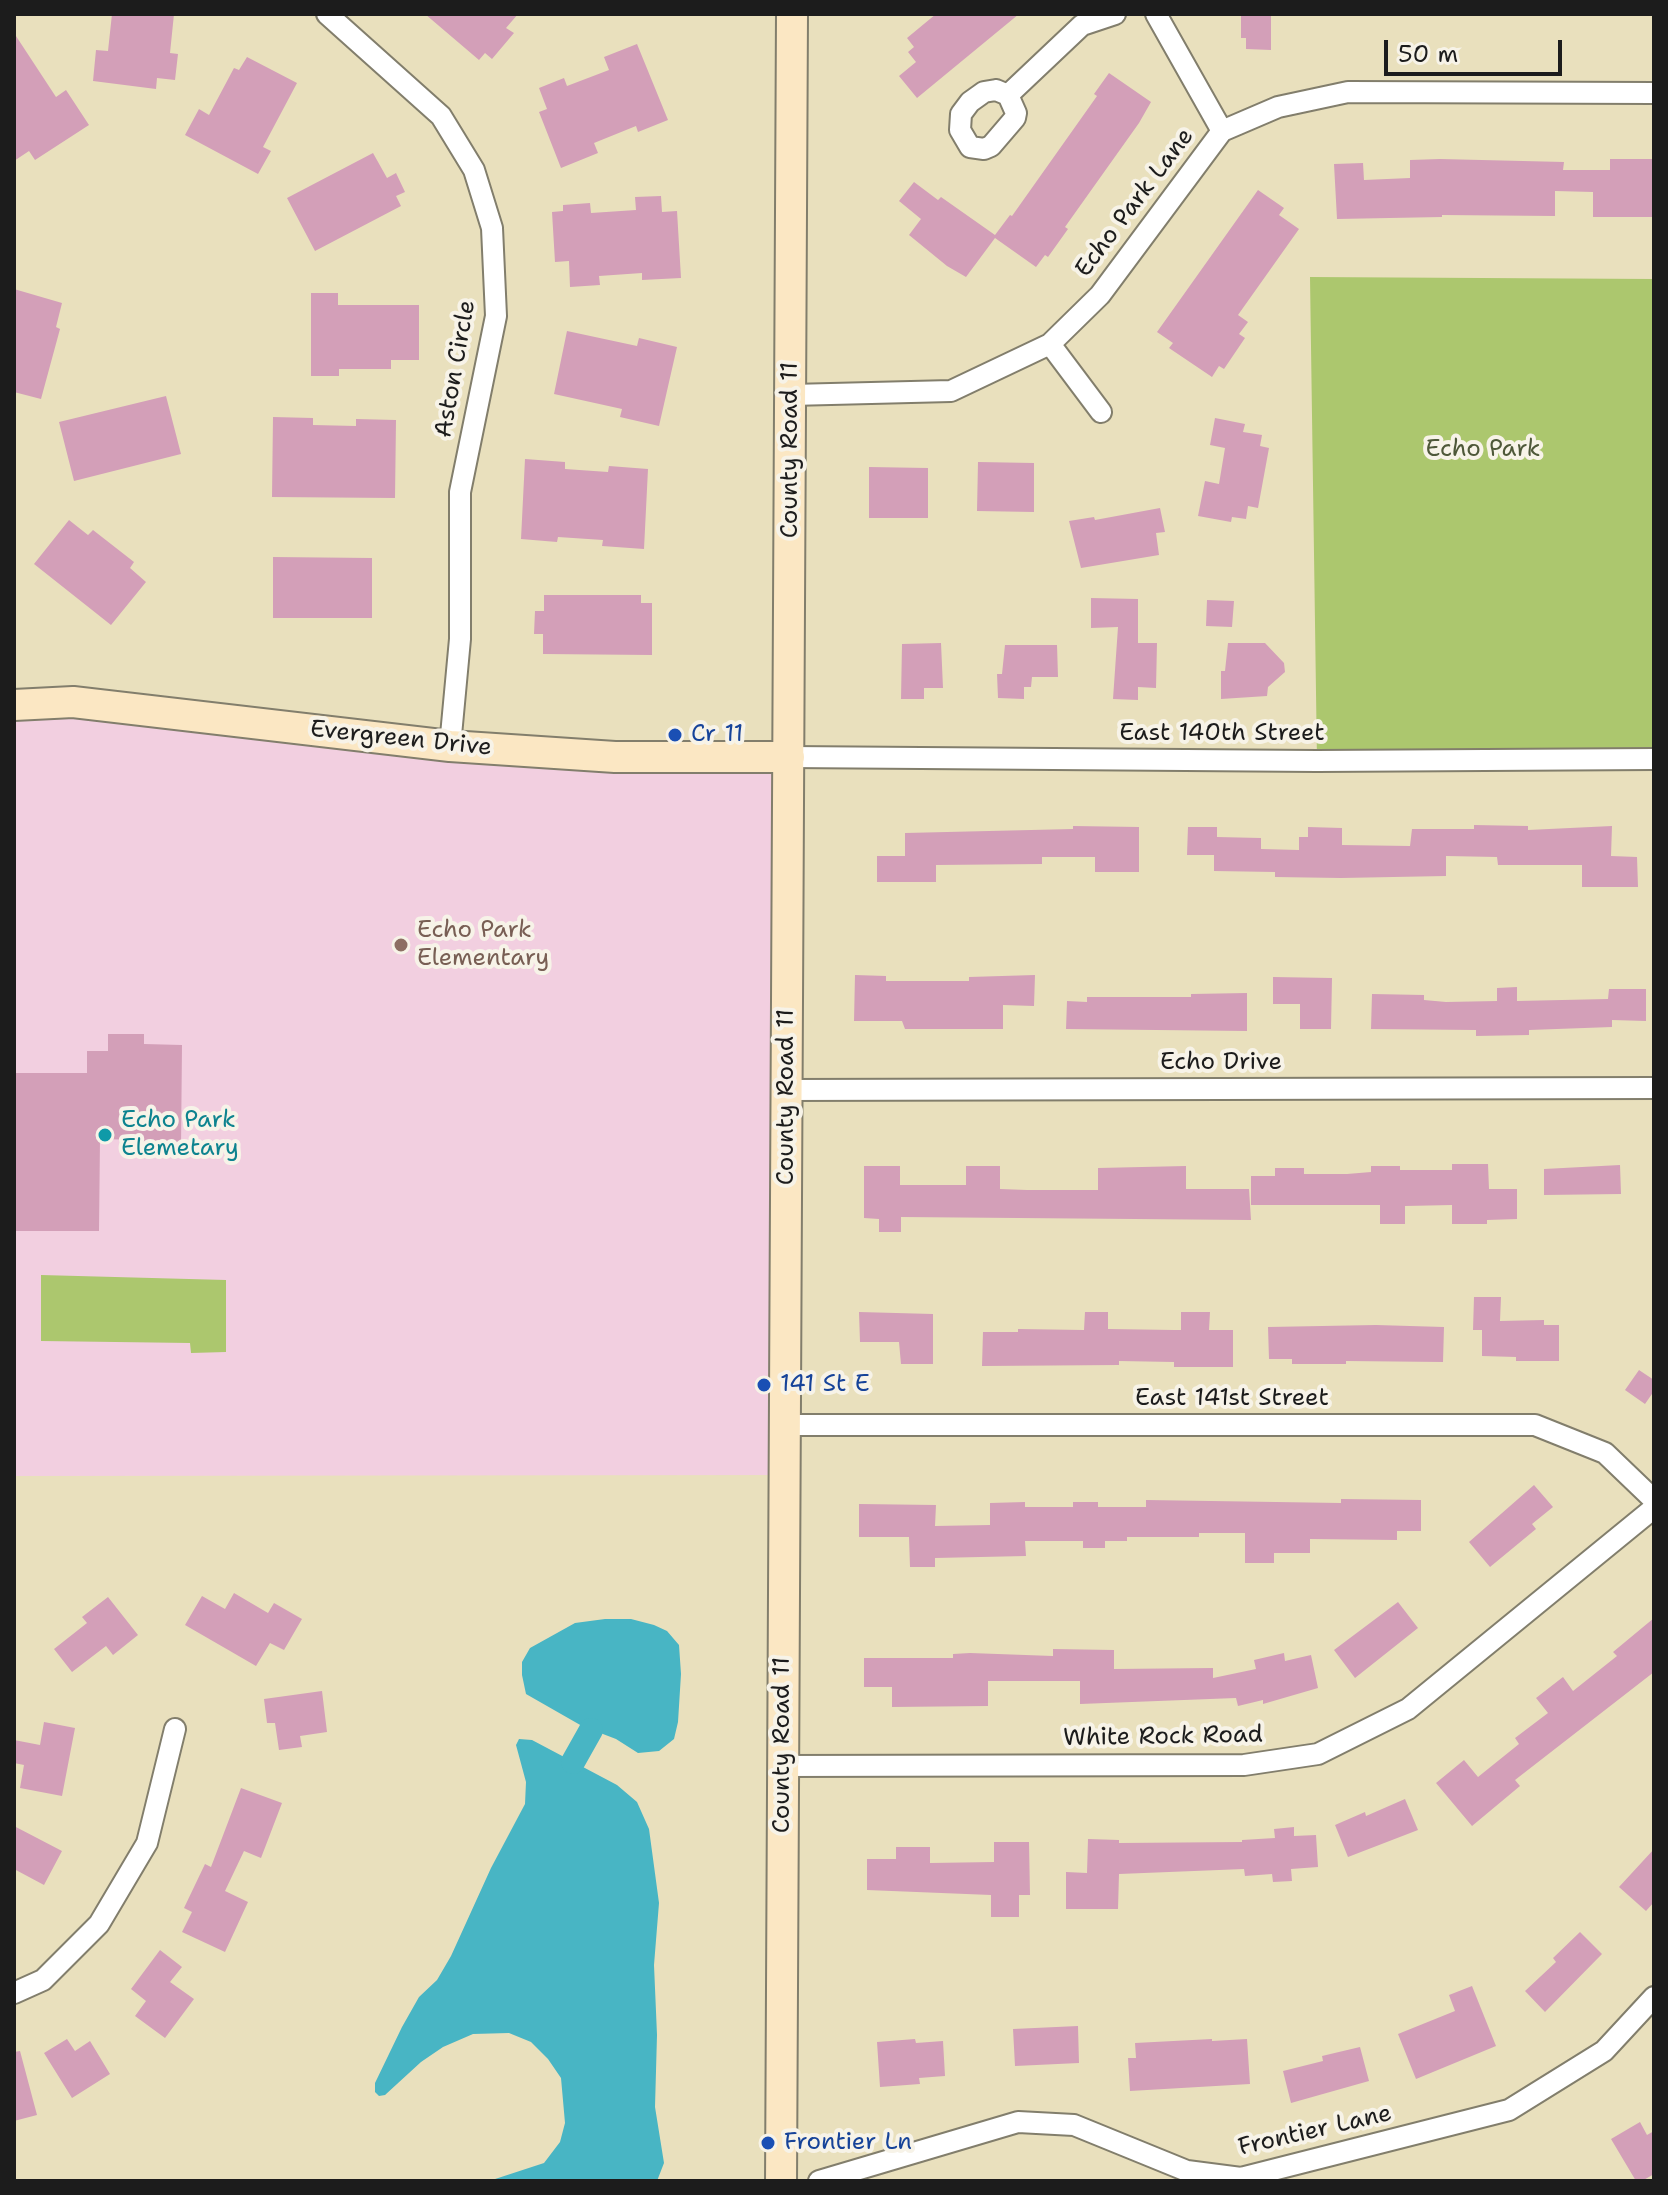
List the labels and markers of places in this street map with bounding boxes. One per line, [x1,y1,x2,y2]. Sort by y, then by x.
place label: Cr 11 [691,721,744,749]
marker: Cr 11 [666,726,684,744]
place label: Echo Park Elementary [417,917,549,973]
marker: Echo Park Elementary [392,936,410,954]
place label: Echo Park Elemetary [121,1107,239,1163]
marker: Echo Park Elemetary [96,1126,114,1144]
place label: 141 St E [780,1371,870,1399]
marker: 141 St E [755,1376,773,1394]
place label: Frontier Ln [784,2129,912,2157]
marker: Frontier Ln [759,2134,777,2152]

